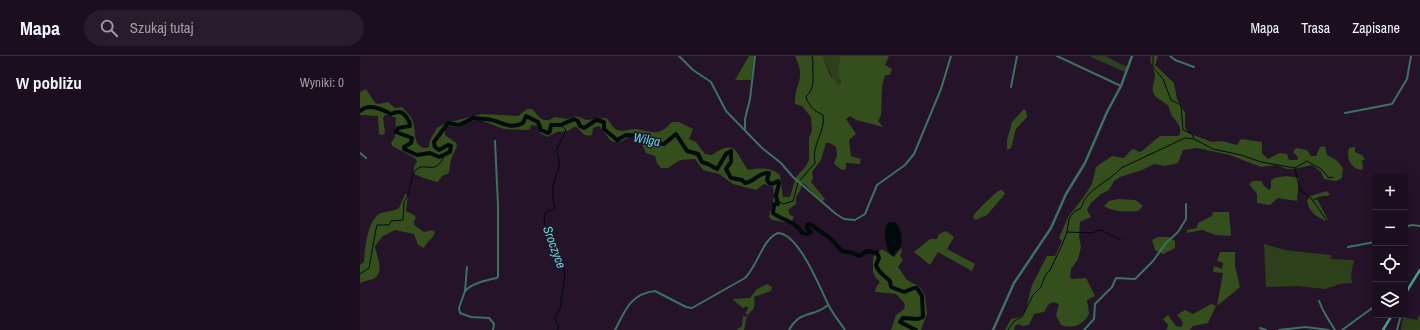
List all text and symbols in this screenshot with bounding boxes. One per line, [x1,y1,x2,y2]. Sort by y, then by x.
search box [84,10,364,46]
text: Mapa [20,15,60,41]
icon: search [98,17,120,39]
text: Szukaj tutaj [130,17,193,38]
text: Mapa [1250,19,1279,37]
text: Trasa [1301,19,1330,37]
text: Zapisane [1352,19,1400,37]
text: W pobliżu [16,71,82,94]
text: Wyniki: 0 [300,74,344,91]
water label: Wilga [632,129,662,150]
map controls [1372,174,1408,318]
button: + [1372,174,1408,210]
button: − [1372,210,1408,246]
water label: Sroczyce [539,224,570,271]
button: locate [1372,246,1408,282]
button: layers [1372,282,1408,318]

